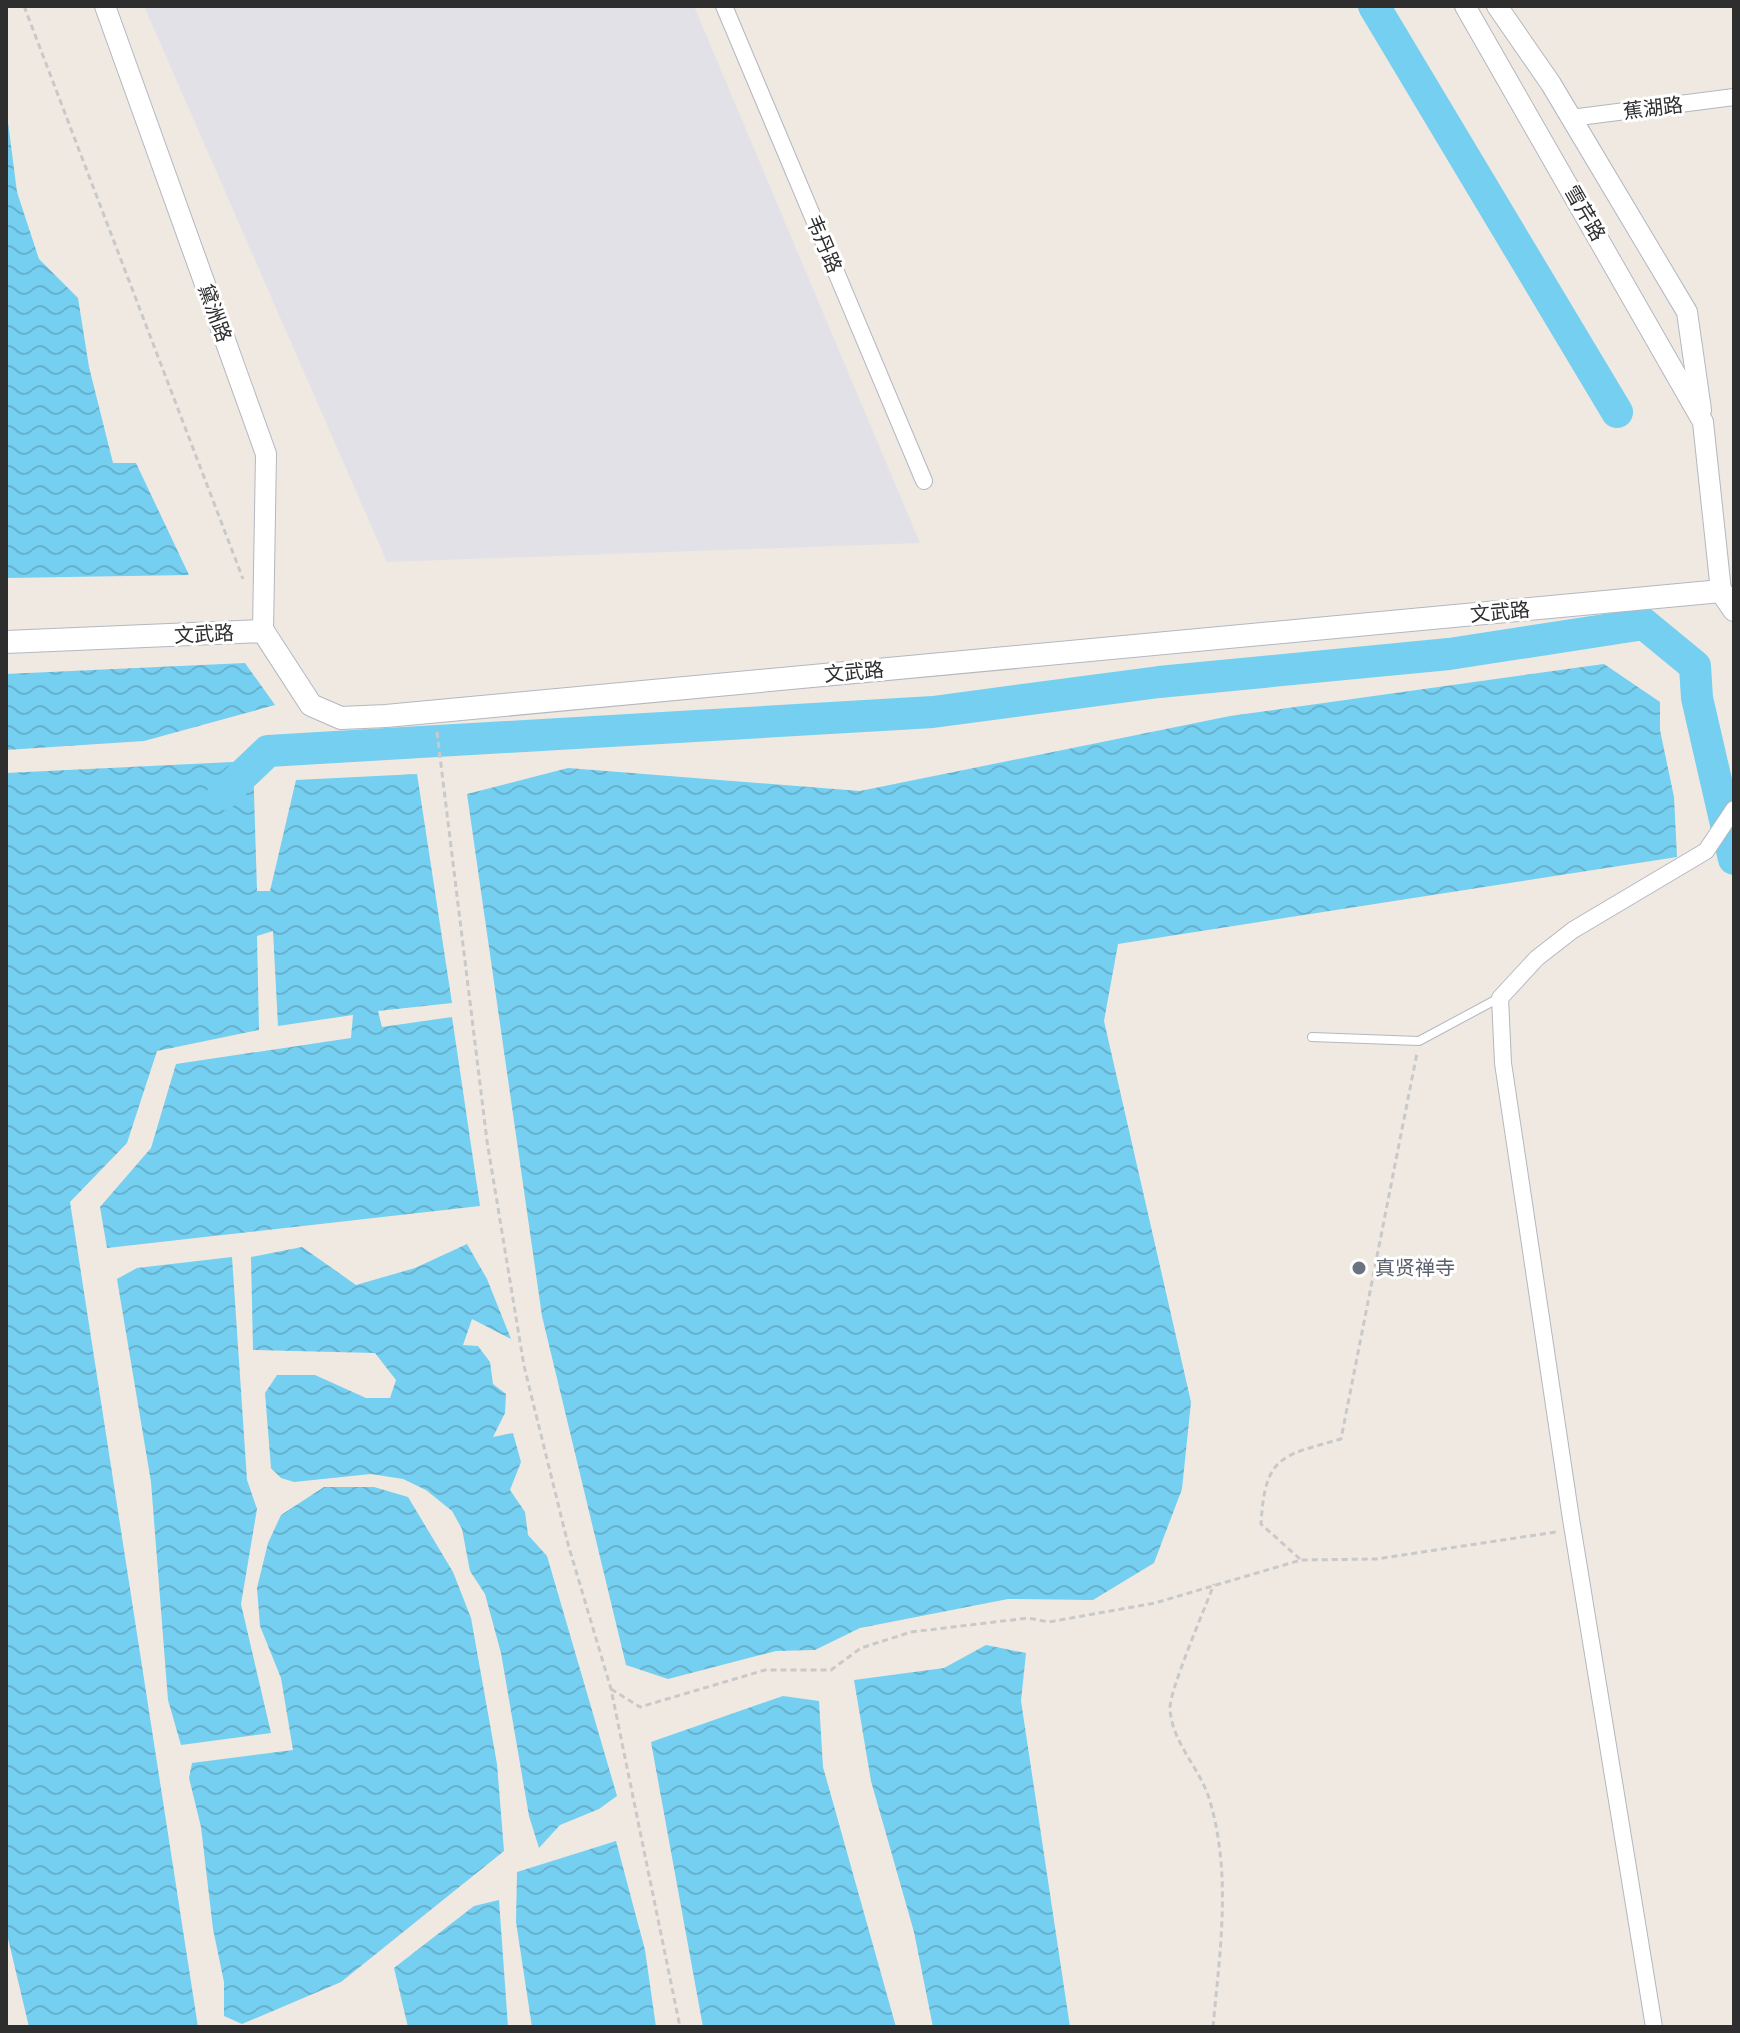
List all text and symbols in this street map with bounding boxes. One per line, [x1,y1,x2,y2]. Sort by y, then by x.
street label: 蕉湖路 [1622,91,1684,125]
street label: 雪芹路 [1559,181,1611,245]
street label: 韦丹路 [800,211,848,277]
street label: 黛洲路 [193,280,237,346]
street label: 文武路 [1469,596,1531,628]
street label: 文武路 [173,619,235,649]
street label: 文武路 [823,656,885,688]
place label: 真贤禅寺 [1375,1255,1455,1281]
marker: 真贤禅寺 [1350,1259,1368,1277]

